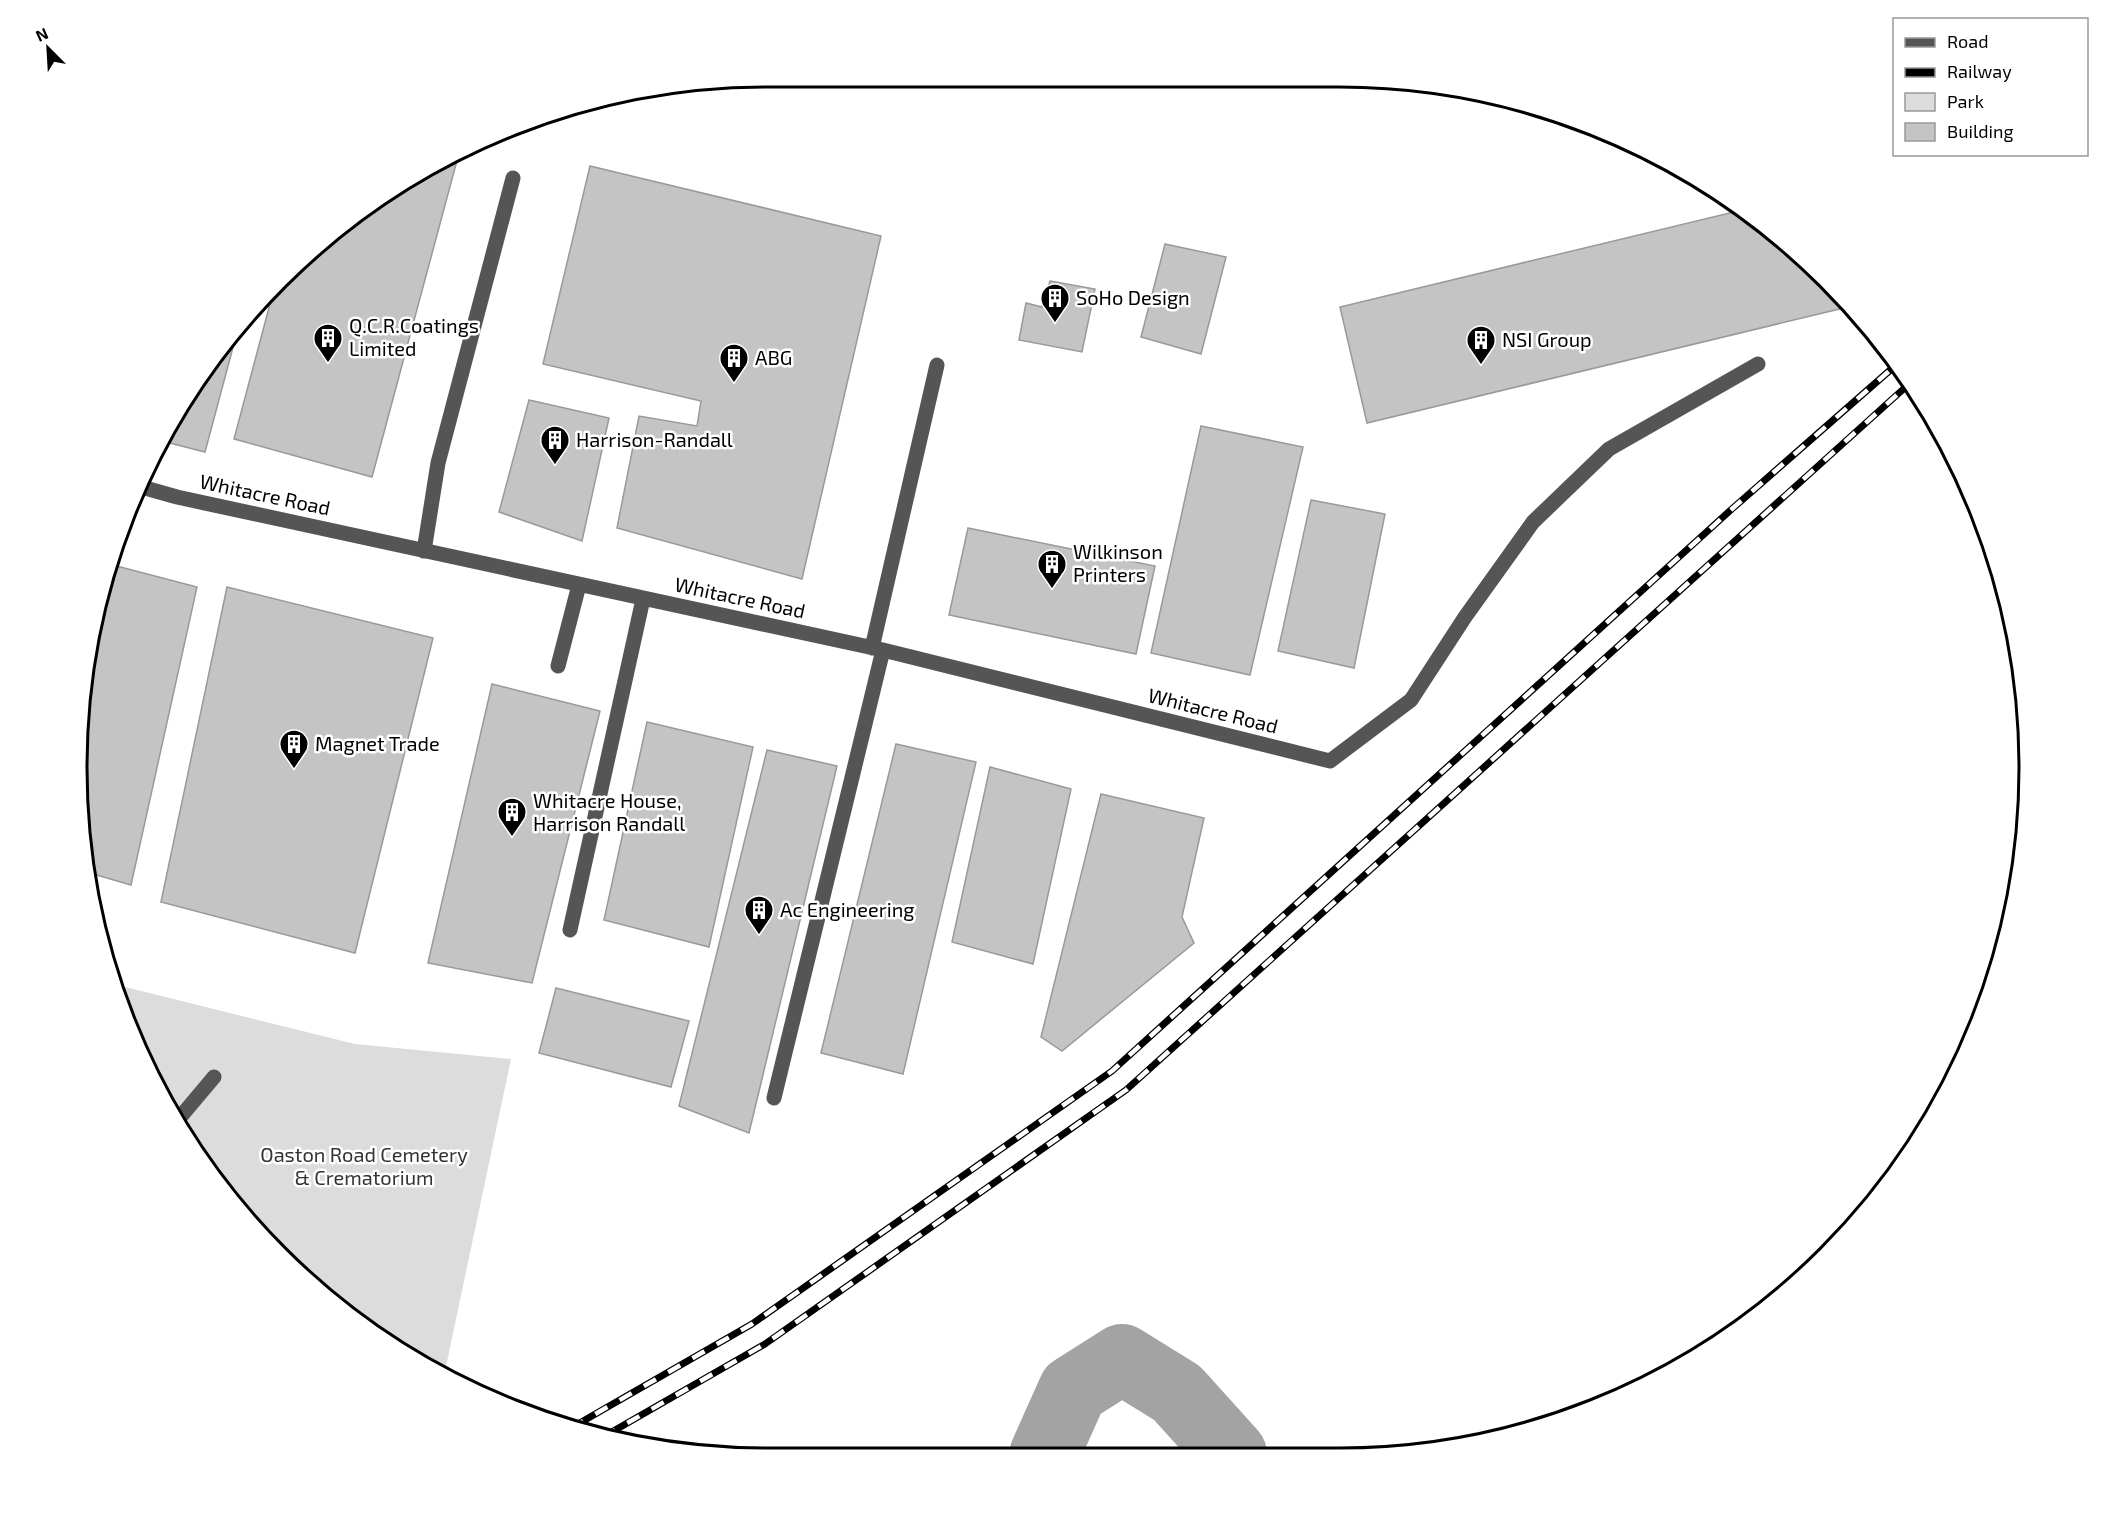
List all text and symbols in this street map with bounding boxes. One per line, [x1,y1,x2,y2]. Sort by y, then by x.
north arrow [18,18,78,78]
legend [1893,18,2088,156]
text: N [33,23,51,45]
text: Road [1947,30,1988,52]
text: Railway [1947,60,2012,82]
text: Park [1947,90,1984,112]
text: Building [1947,120,2014,142]
building icon: SoHo Design [1039,282,1071,324]
place label: SoHo Design [1076,285,1190,309]
place label: Q.C.R.Coatings Limited [349,313,479,360]
building icon: Q.C.R.Coatings Limited [312,322,344,364]
building icon: NSI Group [1465,324,1497,366]
place label: NSI Group [1502,327,1592,351]
building icon: ABG [718,342,750,384]
place label: ABG [755,345,792,369]
building icon: Harrison-Randall [539,424,571,466]
place label: Harrison-Randall [576,427,733,451]
street label: Whitacre Road [198,468,333,520]
place label: Wilkinson Printers [1073,539,1163,586]
building icon: Wilkinson Printers [1036,548,1068,590]
street label: Whitacre Road [673,571,808,623]
street label: Whitacre Road [1146,682,1281,738]
building icon: Magnet Trade [278,728,310,770]
place label: Magnet Trade [315,731,440,755]
place label: Whitacre House, Harrison Randall [533,788,685,835]
building icon: Whitacre House, Harrison Randall [496,796,528,838]
building icon: Ac Engineering [743,894,775,936]
place label: Ac Engineering [780,897,914,921]
park label: Oaston Road Cemetery & Crematorium [260,1142,468,1189]

